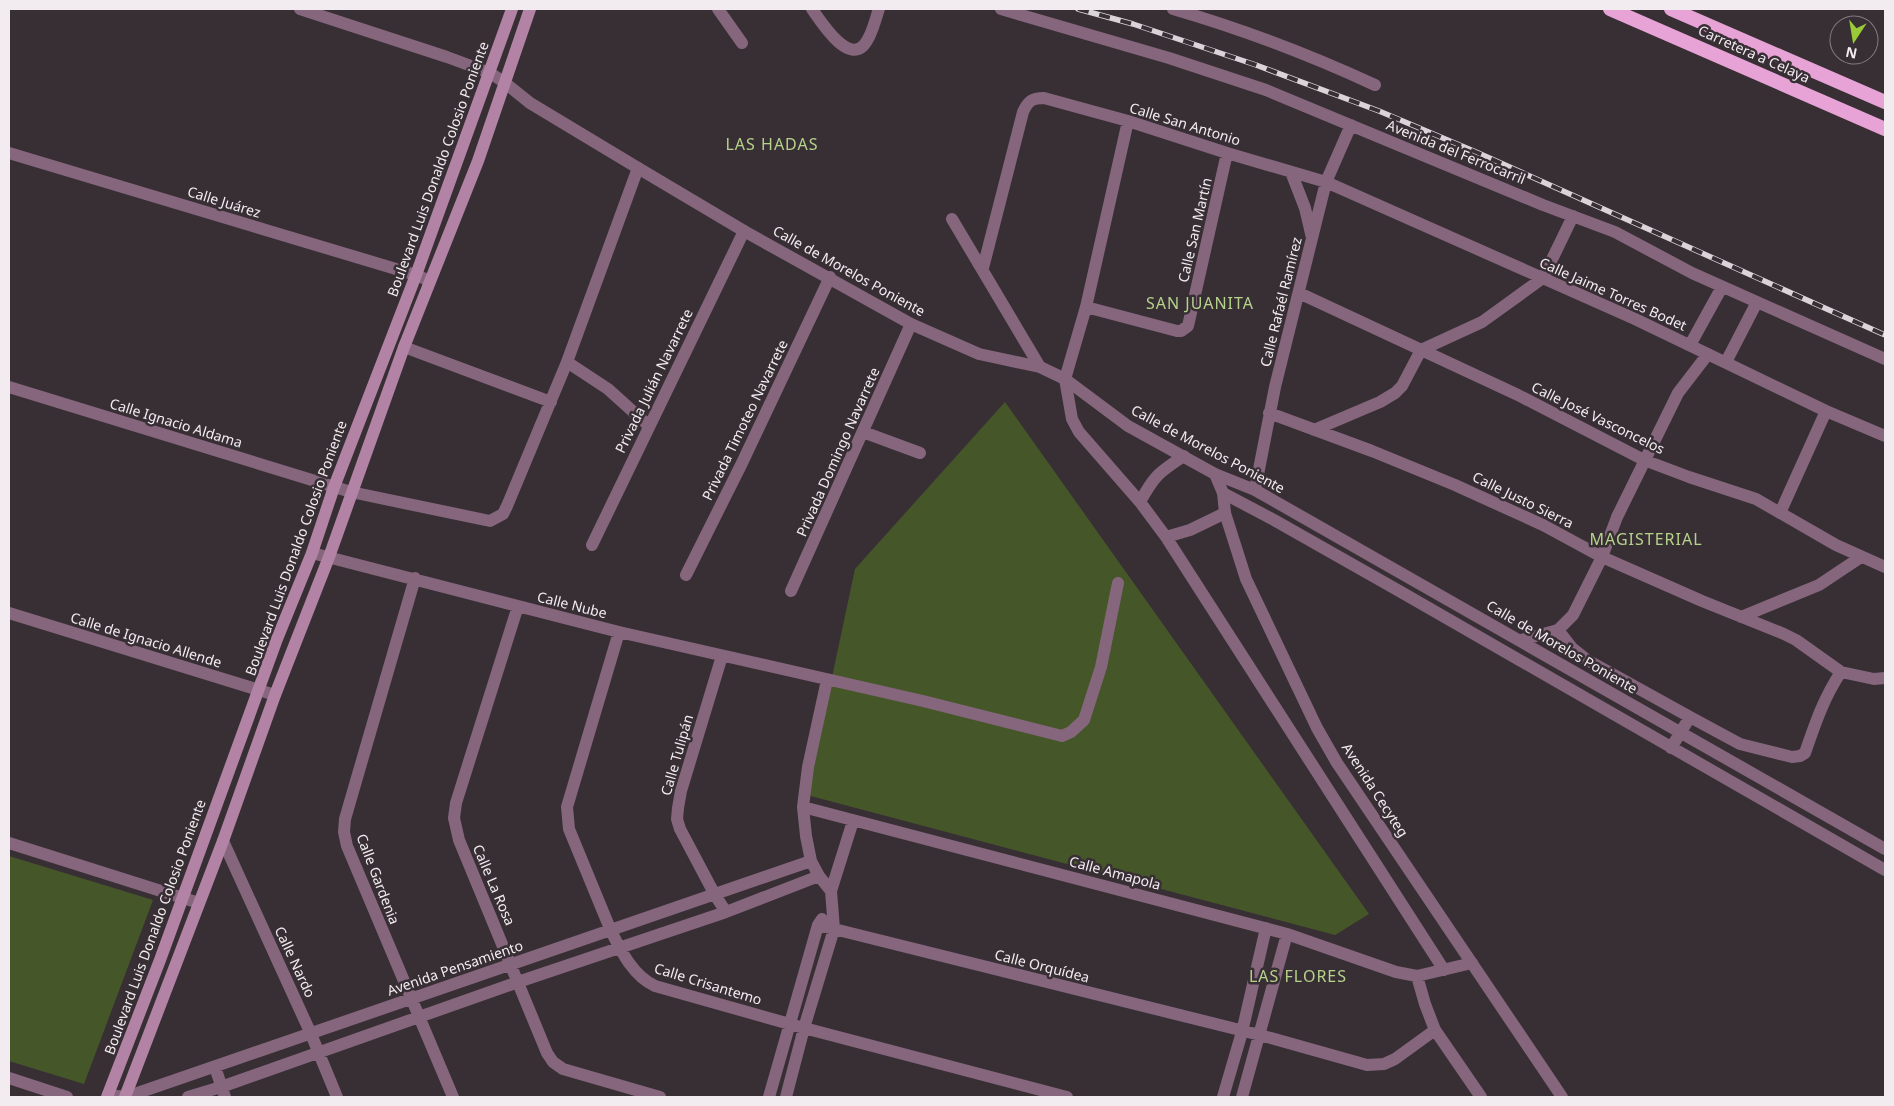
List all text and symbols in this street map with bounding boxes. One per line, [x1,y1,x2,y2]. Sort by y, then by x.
north arrow [1829,15,1879,65]
street label: Carretera a Celaya [1695,20,1813,87]
street label: Boulevard Luis Donaldo Colosio Poniente [382,39,493,299]
text: N [1844,43,1859,64]
street label: Calle San Antonio [1127,98,1243,149]
street label: Avenida del Ferrocarril [1384,115,1529,188]
district label: LAS HADAS [725,133,819,155]
street label: Calle San Martín [1173,176,1216,284]
street label: Calle Juárez [185,181,263,222]
street label: Calle de Morelos Poniente [770,221,929,320]
street label: Calle Rafaél Ramírez [1255,235,1306,369]
street label: Calle Jaime Torres Bodet [1537,252,1690,335]
district label: SAN JUANITA [1146,292,1254,314]
street label: Privada Julián Navarrete [610,305,697,456]
street label: Privada Timoteo Navarrete [697,336,792,503]
street label: Privada Domingo Navarrete [792,364,884,539]
street label: Calle José Vasconcelos [1528,377,1668,458]
street label: Calle Ignacio Aldama [108,393,245,452]
street label: Calle de Morelos Poniente [1128,400,1288,497]
street label: Boulevard Luis Donaldo Colosio Poniente [240,418,351,678]
street label: Calle Justo Sierra [1470,467,1577,532]
district label: MAGISTERIAL [1589,528,1703,550]
street label: Calle Nube [535,587,609,622]
street label: Calle de Morelos Poniente [1483,596,1641,698]
street label: Calle de Ignacio Allende [68,607,224,672]
street label: Calle Tulipán [656,712,697,798]
street label: Avenida Cecyteg [1338,739,1413,840]
street label: Boulevard Luis Donaldo Colosio Poniente [99,797,210,1057]
street label: Calle Gardenia [352,831,404,927]
street label: Calle La Rosa [469,841,520,928]
street label: Calle Amapola [1067,851,1163,894]
street label: Calle Nardo [271,923,320,1000]
street label: Avenida Pensamiento [384,935,525,1000]
street label: Calle Orquídea [993,945,1092,986]
street label: Calle Crisantemo [652,958,764,1009]
district label: LAS FLORES [1249,965,1347,987]

